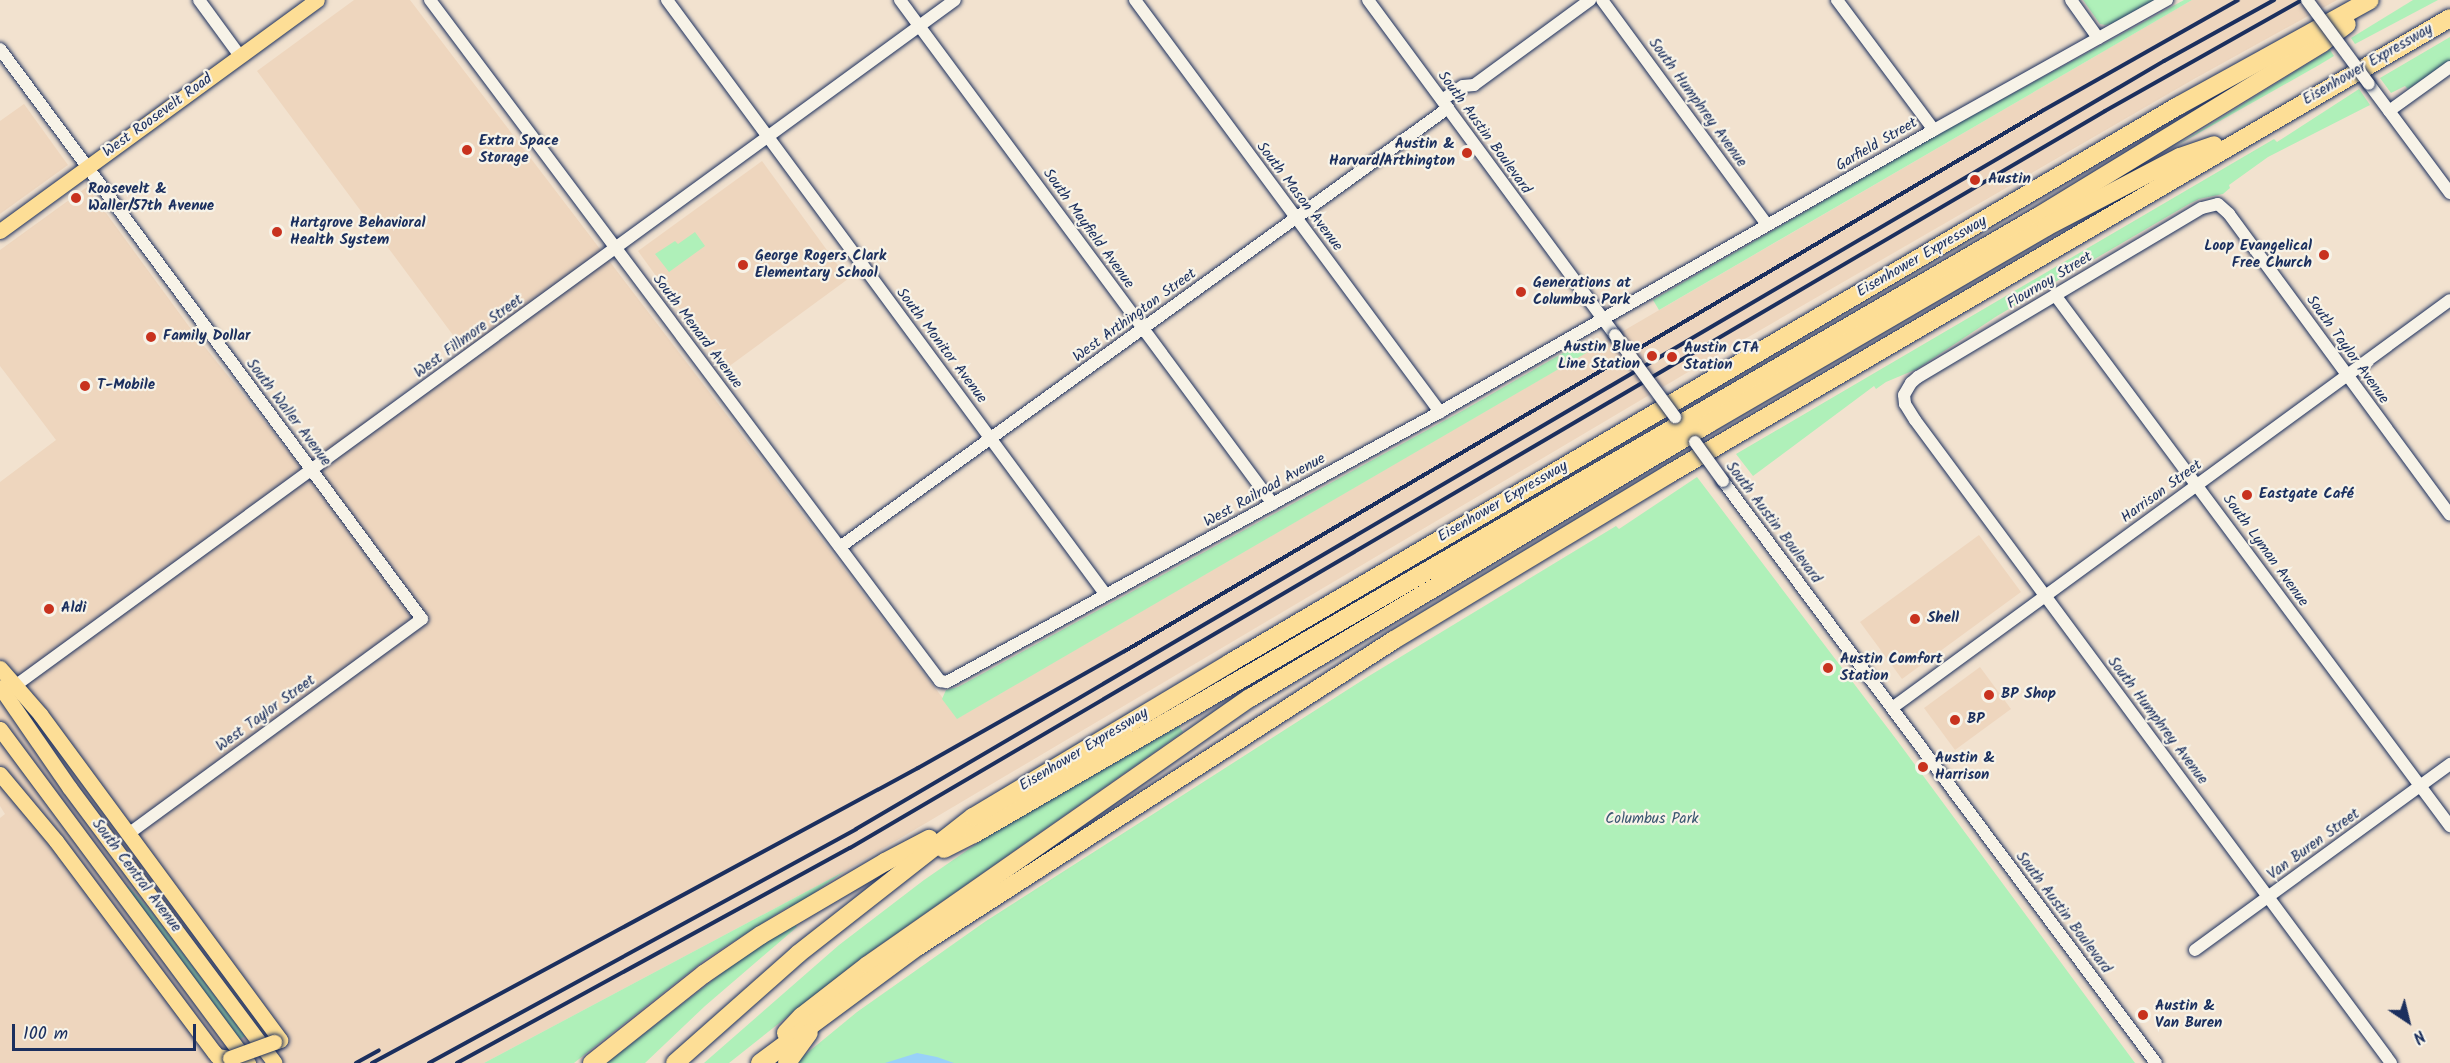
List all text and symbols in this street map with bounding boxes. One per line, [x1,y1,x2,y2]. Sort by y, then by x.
street label: Eisenhower Expressway [2300,20,2436,110]
street label: South Humphrey Avenue [1644,35,1750,171]
street label: South Austin Boulevard [1433,68,1535,198]
street label: West Roosevelt Road [100,70,216,162]
street label: Garfield Street [1833,114,1921,176]
place label: Extra Space Storage [479,132,559,167]
place label: Austin & Harvard/Arthington [1329,135,1455,170]
street label: South Mason Avenue [1252,139,1346,255]
marker: Extra Space Storage [460,143,474,157]
marker: Austin & Harvard/Arthington [1460,146,1474,160]
street label: South Mayfield Avenue [1038,166,1138,292]
marker: Austin [1966,171,1984,189]
place label: Austin [1988,171,2031,189]
place label: Roosevelt & Waller/57th Avenue [88,180,214,215]
marker: Roosevelt & Waller/57th Avenue [69,191,83,205]
street label: Eisenhower Expressway [1854,212,1990,302]
place label: Hartgrove Behavioral Health System [290,214,425,249]
marker: Hartgrove Behavioral Health System [268,223,286,241]
place label: Loop Evangelical Free Church [2204,237,2312,272]
place label: George Rogers Clark Elementary School [755,247,886,282]
street label: Flournoy Street [2004,248,2096,314]
marker: Loop Evangelical Free Church [2317,248,2331,262]
marker: George Rogers Clark Elementary School [736,258,750,272]
street label: West Arthington Street [1070,265,1200,367]
street label: South Menard Avenue [648,271,746,393]
place label: Generations at Columbus Park [1533,274,1631,309]
street label: South Monitor Avenue [892,285,990,407]
marker: Generations at Columbus Park [1514,285,1528,299]
street label: West Fillmore Street [411,292,527,382]
street label: South Taylor Avenue [2302,292,2392,408]
place label: Family Dollar [163,328,250,346]
marker: Family Dollar [144,330,158,344]
place label: Austin Blue Line Station [1558,338,1640,373]
place label: Austin CTA Station [1684,339,1759,374]
marker: Austin Blue Line Station [1645,349,1659,363]
marker: Austin CTA Station [1665,350,1679,364]
street label: South Waller Avenue [242,356,334,470]
place label: T-Mobile [97,377,155,395]
marker: T-Mobile [78,379,92,393]
street label: West Railroad Avenue [1201,450,1329,532]
street label: Eisenhower Expressway [1435,457,1571,547]
street label: Harrison Street [2118,457,2206,527]
street label: South Austin Boulevard [1721,459,1825,587]
place label: Eastgate Café [2259,486,2354,504]
marker: Eastgate Café [2240,488,2254,502]
street label: South Lyman Avenue [2218,491,2312,611]
place label: Aldi [61,600,86,618]
marker: Aldi [42,602,56,616]
place label: Shell [1927,610,1959,628]
marker: Shell [1908,612,1922,626]
place label: Austin Comfort Station [1840,650,1942,685]
street label: South Humphrey Avenue [2103,654,2211,788]
marker: Austin Comfort Station [1821,661,1835,675]
street label: West Taylor Street [213,672,319,756]
place label: BP Shop [2001,686,2056,704]
marker: BP Shop [1982,688,1996,702]
street label: Eisenhower Expressway [1016,704,1152,796]
place label: BP [1967,711,1985,729]
marker: BP [1948,713,1962,727]
place label: Austin & Harrison [1935,749,1995,784]
marker: Austin & Harrison [1916,760,1930,774]
street label: Van Buren Street [2264,806,2364,884]
park label: Columbus Park [1605,811,1699,829]
street label: South Central Avenue [88,816,184,936]
street label: South Austin Boulevard [2011,849,2115,977]
north arrow [2378,991,2438,1051]
place label: Austin & Van Buren [2155,997,2222,1032]
marker: Austin & Van Buren [2136,1008,2150,1022]
scale bar [15,1012,200,1050]
text: 100 m [23,1020,68,1049]
text: N [2407,1023,2430,1049]

